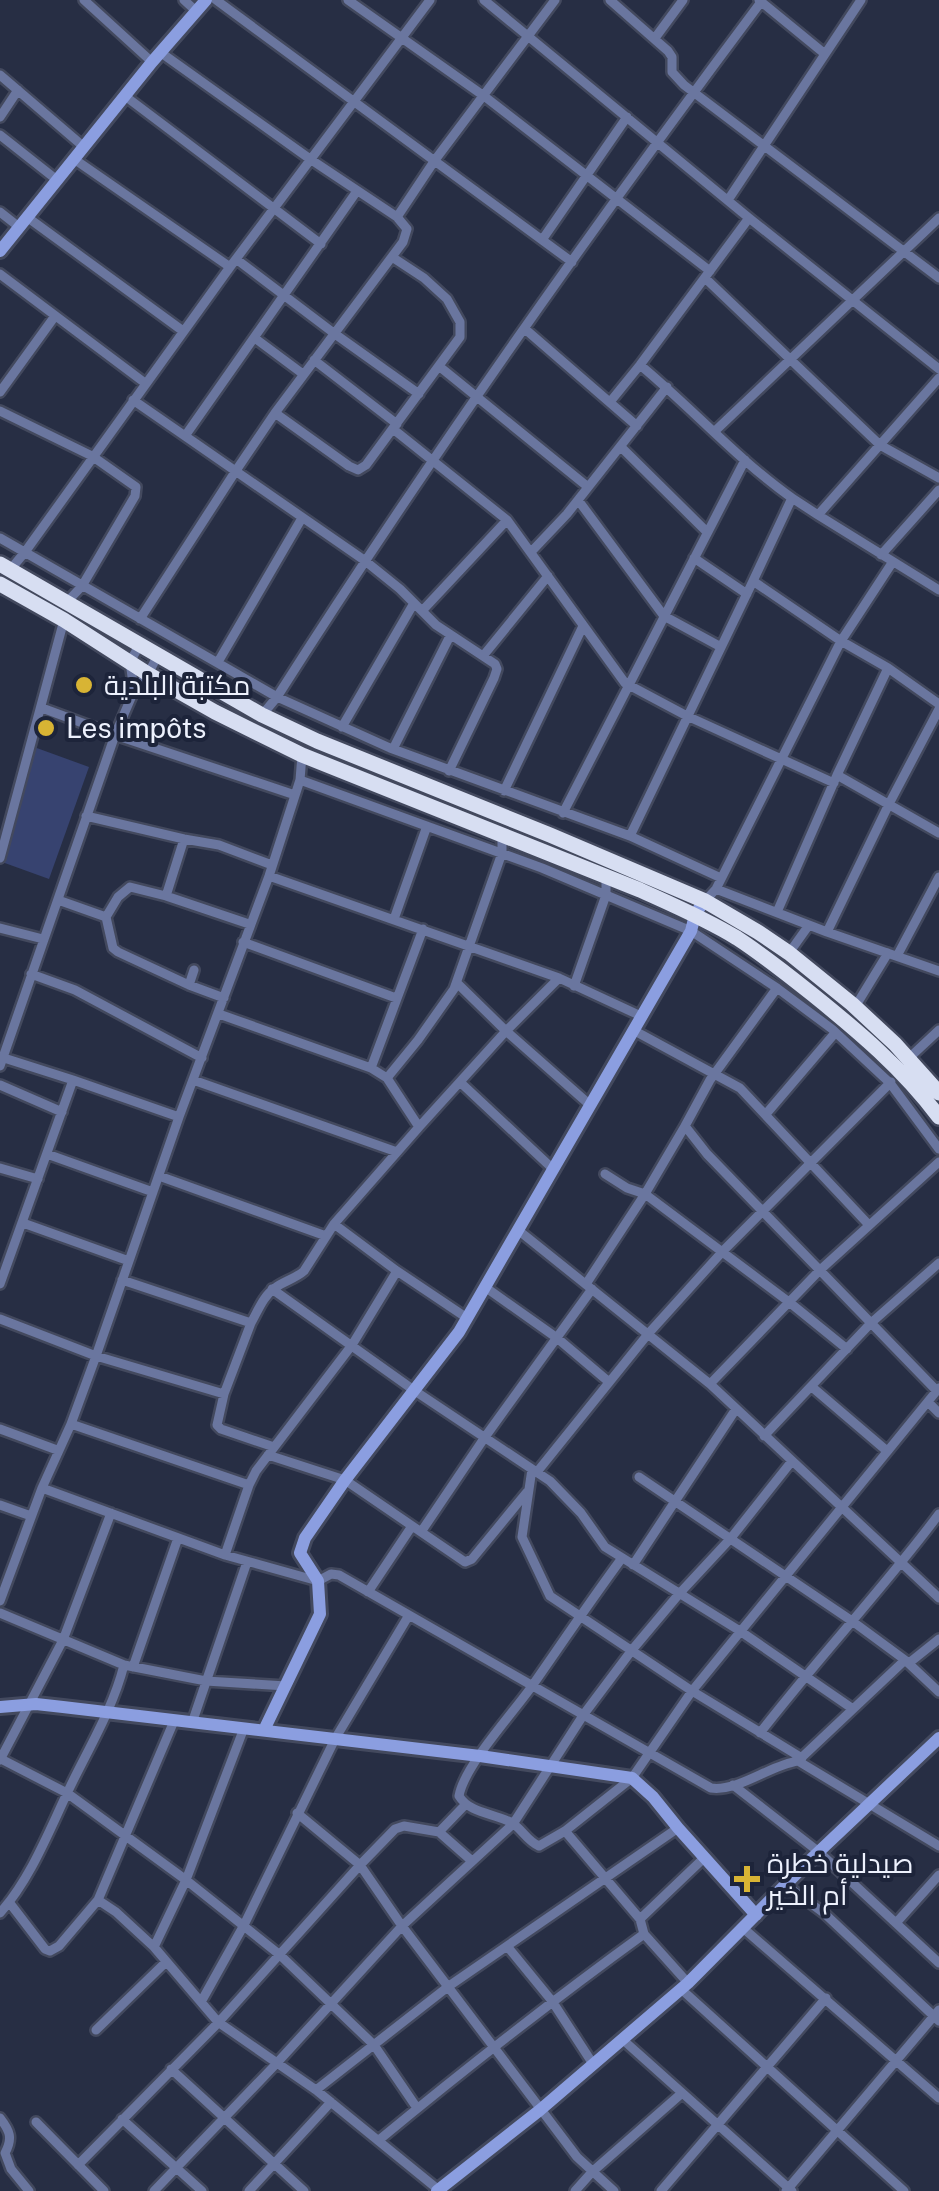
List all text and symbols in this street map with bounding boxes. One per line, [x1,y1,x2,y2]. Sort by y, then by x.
place label: مكتبة البلدية [104,668,251,701]
marker: مكتبة البلدية [73,674,95,696]
place label: Les impôts [66,711,206,744]
marker: Les impôts [35,717,57,739]
place label: صيدلية خطرة أم الخير [765,1846,913,1915]
marker: صيدلية خطرة أم الخير [736,1868,758,1890]

